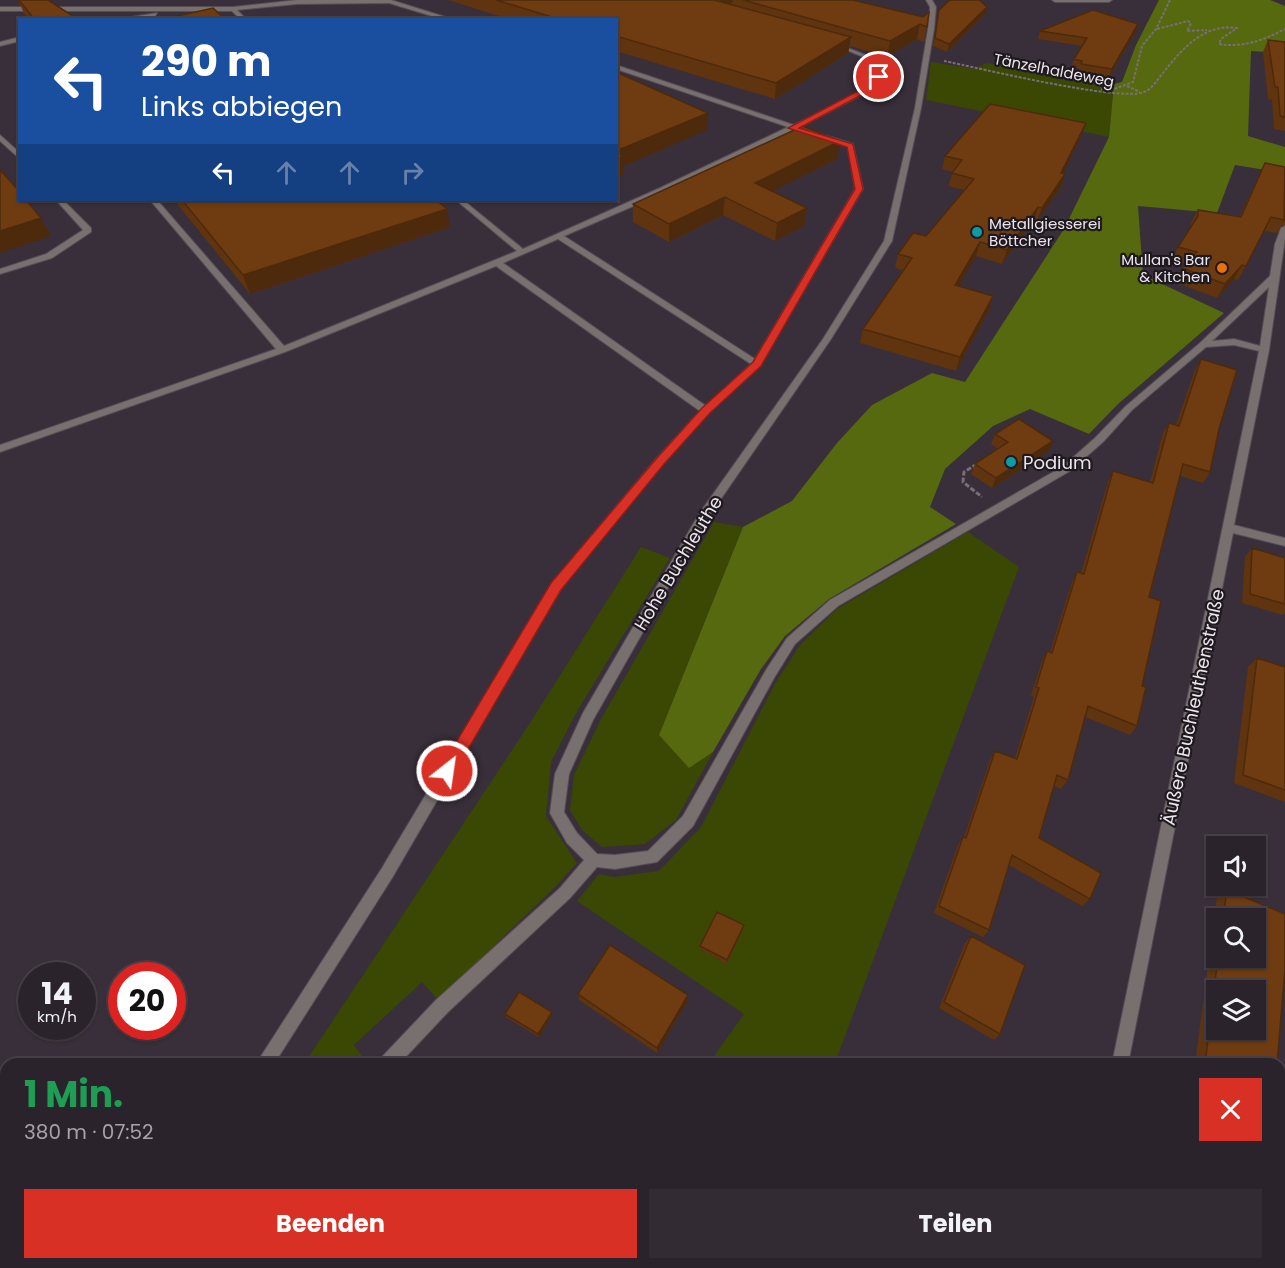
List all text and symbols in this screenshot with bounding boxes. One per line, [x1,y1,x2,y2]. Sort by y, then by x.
text: 290 m [141,32,272,91]
icon: left [42,42,120,120]
street label: Tänzelhaldeweg [992,48,1116,92]
pin [853,51,904,102]
icon: arrive [862,60,895,93]
text: Links abbiegen [141,88,342,125]
icon: left [207,156,240,189]
icon: ahead [270,156,303,189]
icon: ahead [333,156,366,189]
icon: right [396,156,429,189]
place label: Metallgiesserei Böttcher [989,213,1101,251]
marker: Metallgiesserei Böttcher [970,225,984,239]
place label: Mullan's Bar & Kitchen [1121,249,1210,287]
marker: Mullan's Bar & Kitchen [1215,261,1229,275]
place label: Podium [1023,450,1092,475]
marker: Podium [1004,455,1018,469]
street label: Hohe Buchleuthe [628,491,728,635]
street label: Äußere Buchleuthenstraße [1156,587,1230,827]
position arrow [415,739,479,803]
map controls [1206,836,1266,1040]
button: sound [1206,836,1266,896]
button: search [1206,908,1266,968]
speed limit sign: 20 [108,962,186,1040]
text: 14 [41,972,73,1015]
button: layers [1206,980,1266,1040]
text: km/h [37,1006,77,1027]
text: 1 Min. [24,1069,123,1120]
button: close [1199,1078,1262,1141]
text: 380 m · 07:52 [24,1118,154,1146]
button: Beenden [24,1189,637,1258]
button: Teilen [649,1189,1262,1258]

